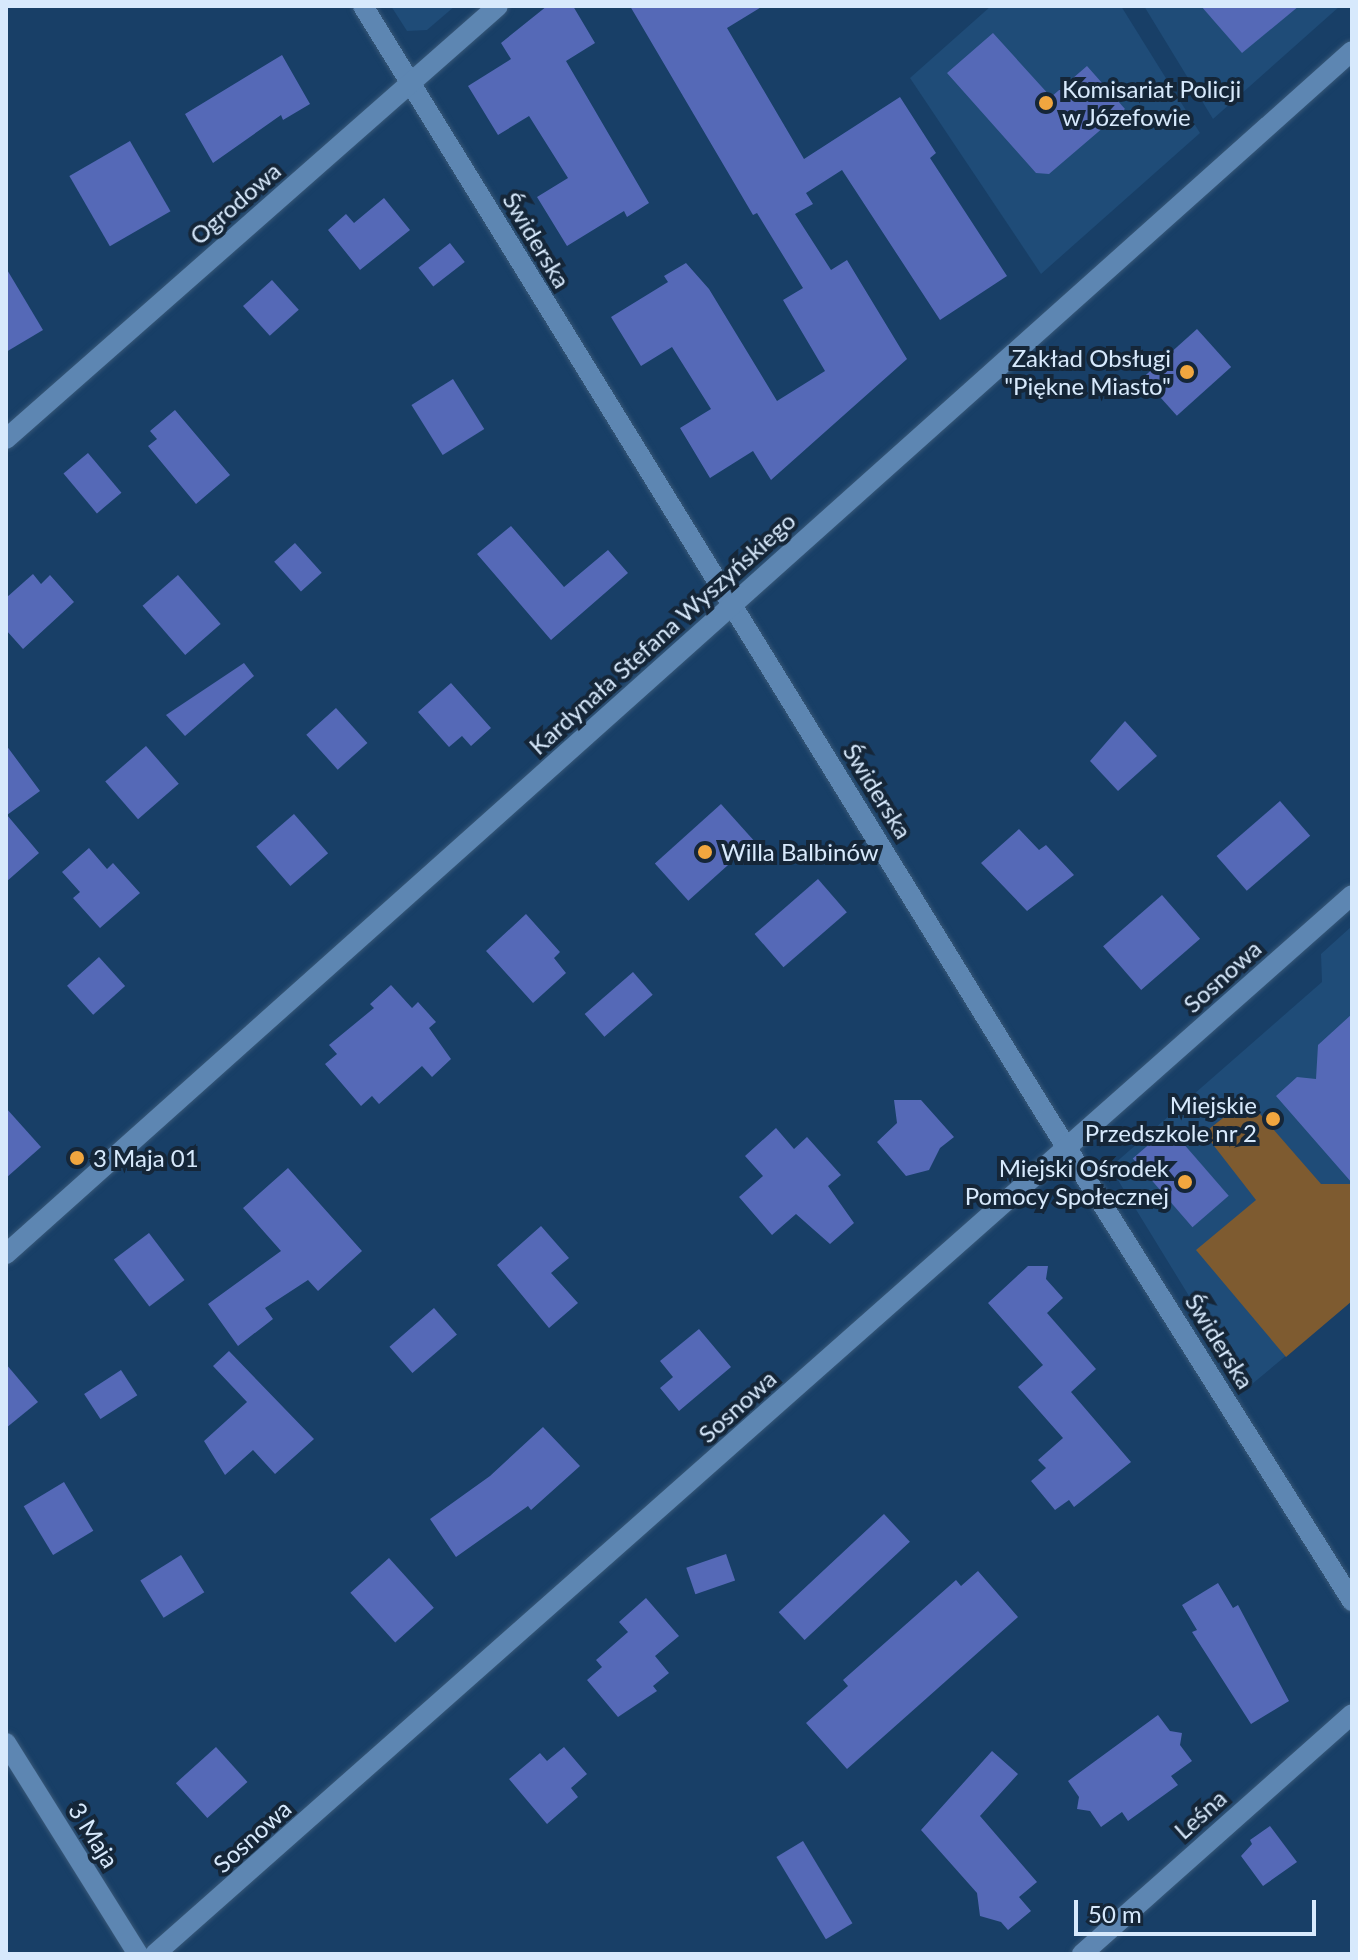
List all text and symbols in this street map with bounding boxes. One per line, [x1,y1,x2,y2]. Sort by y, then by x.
place label: Komisariat Policji w Józefowie [1062,75,1241,131]
marker: Komisariat Policji w Józefowie [1037,94,1055,112]
street label: Ogrodowa [184,156,286,250]
street label: Świderska [497,187,577,293]
place label: Zakład Obsługi "Piękne Miasto" [1004,344,1171,400]
marker: Zakład Obsługi "Piękne Miasto" [1178,363,1196,381]
street label: Kardynała Stefana Wyszyńskiego [523,506,801,760]
street label: Świderska [838,738,918,844]
place label: Willa Balbinów [721,838,879,866]
marker: Willa Balbinów [696,843,714,861]
street label: Sosnowa [1177,934,1267,1018]
place label: Miejskie Przedszkole nr 2 [1084,1091,1257,1147]
marker: Miejskie Przedszkole nr 2 [1264,1110,1282,1128]
place label: 3 Maja 01 [93,1144,199,1172]
marker: 3 Maja 01 [68,1149,86,1167]
place label: Miejski Ośrodek Pomocy Społecznej [964,1154,1169,1210]
marker: Miejski Ośrodek Pomocy Społecznej [1176,1173,1194,1191]
street label: Świderska [1180,1288,1260,1394]
street label: Sosnowa [692,1364,782,1448]
street label: Leśna [1168,1783,1232,1845]
street label: Sosnowa [207,1794,297,1878]
street label: 3 Maja [63,1797,125,1873]
scale bar [1078,1884,1320,1934]
text: 50 m [1088,1899,1142,1928]

